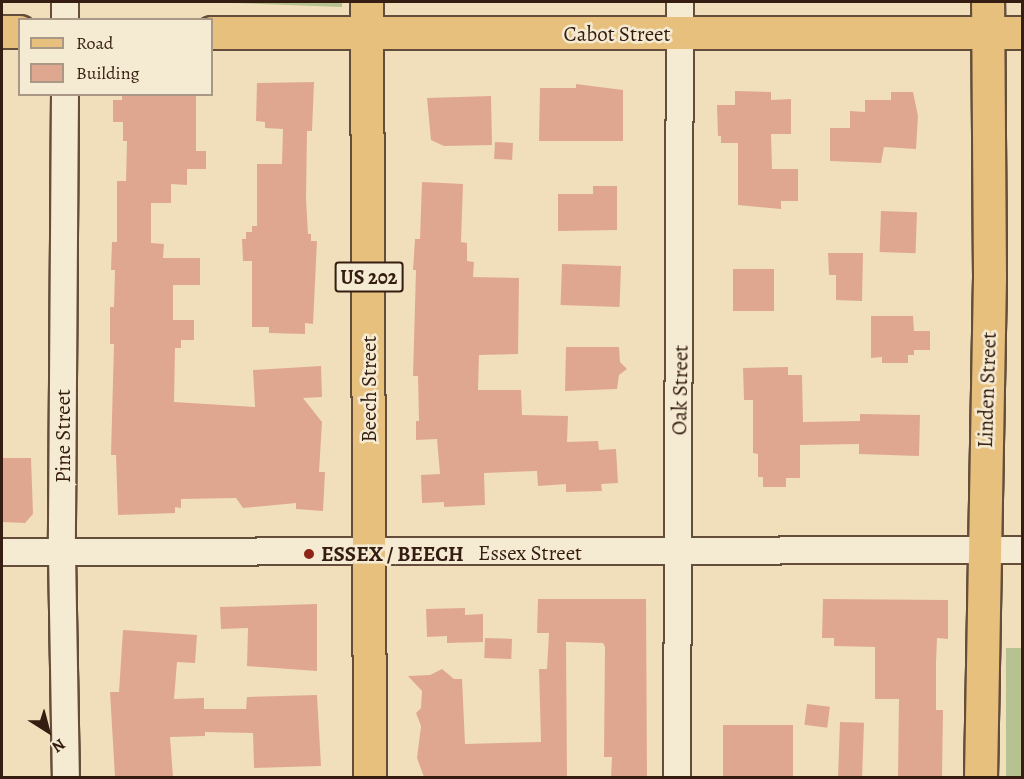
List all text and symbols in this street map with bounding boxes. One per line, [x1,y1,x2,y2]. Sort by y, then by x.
legend [18,18,213,96]
street label: Cabot Street [564,21,670,47]
text: Road [76,31,113,55]
text: Building [76,61,140,85]
road number: US 202 [334,260,404,294]
street label: Linden Street [972,332,1002,448]
street label: Beech Street [356,335,382,443]
street label: Oak Street [667,345,693,435]
street label: Pine Street [50,389,76,483]
street label: Essex Street [478,540,582,566]
place label: ESSEX / BEECH [321,541,464,567]
marker: ESSEX / BEECH [302,547,316,561]
north arrow [18,701,78,761]
text: N [47,733,70,758]

